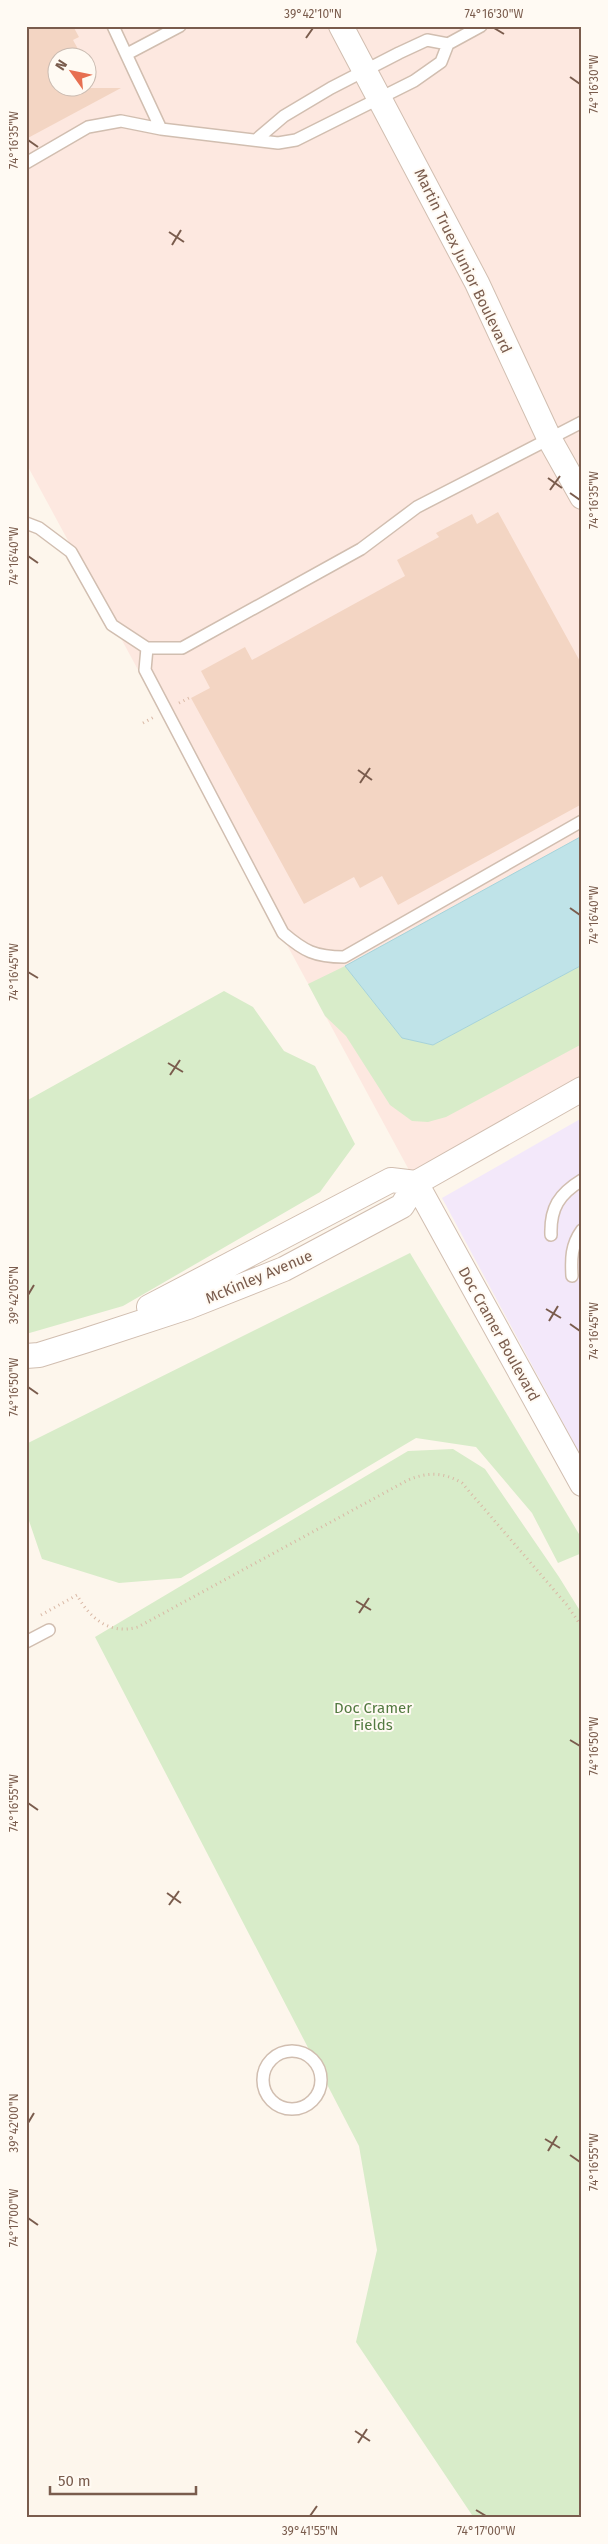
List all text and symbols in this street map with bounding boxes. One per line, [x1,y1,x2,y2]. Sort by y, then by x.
text: 39°42'10"N [284,7,342,21]
text: 74°16'30"W [465,7,523,21]
north arrow [48,48,98,98]
text: 74°16'30"W [587,55,601,113]
text: N [52,57,71,74]
text: 74°16'35"W [7,111,21,169]
street label: Martin Truex Junior Boulevard [410,166,516,356]
text: 74°16'35"W [587,471,601,529]
text: 74°16'40"W [7,527,21,585]
text: 74°16'40"W [587,886,601,944]
text: 74°16'45"W [7,943,21,1001]
street label: McKinley Avenue [203,1246,315,1308]
street label: Doc Cramer Boulevard [455,1264,543,1404]
text: 39°42'05"N [7,1266,21,1324]
text: 74°16'45"W [587,1302,601,1360]
text: 74°16'50"W [7,1358,21,1416]
park label: Doc Cramer Fields [334,1699,412,1734]
text: 74°16'50"W [587,1717,601,1775]
text: 74°16'55"W [7,1774,21,1832]
text: 39°42'00"N [7,2093,21,2153]
text: 74°16'55"W [587,2133,601,2191]
text: 74°17'00"W [7,2189,21,2247]
scale bar [50,2464,196,2496]
text: 50 m [58,2472,91,2490]
text: 39°41'55"N [282,2524,338,2538]
text: 74°17'00"W [457,2524,515,2538]

